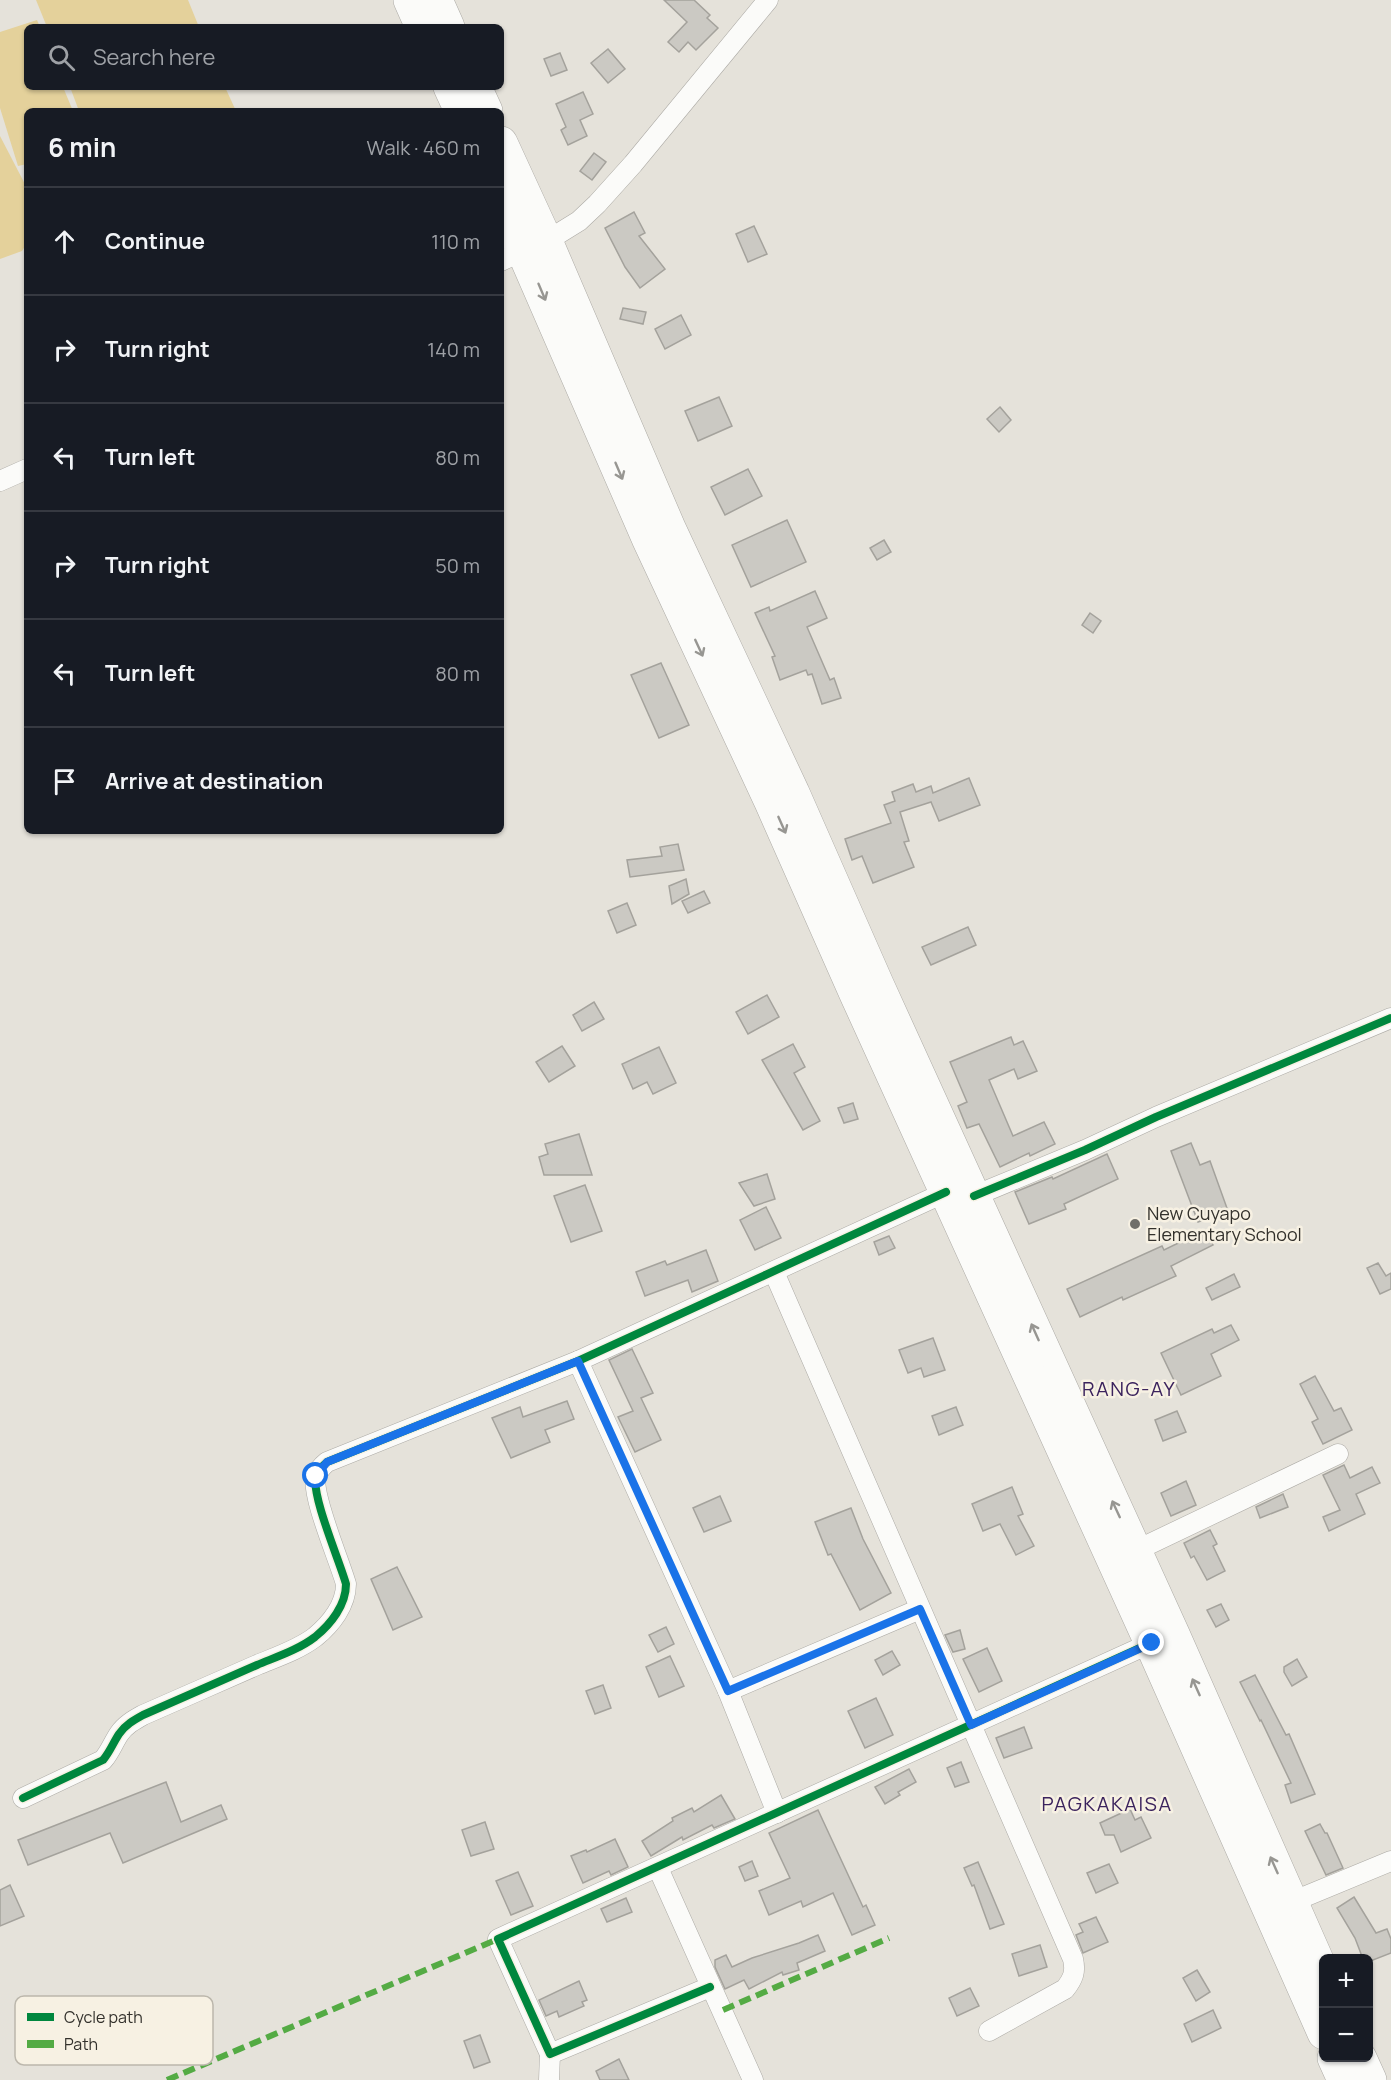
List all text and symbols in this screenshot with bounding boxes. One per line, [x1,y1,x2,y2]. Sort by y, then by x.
search box [24,24,504,90]
icon: search [45,41,78,74]
text: Search here [93,42,215,72]
text: 6 min [48,129,116,165]
text: Walk · 460 m [367,134,480,161]
icon: ahead [48,225,81,258]
text: Continue [105,226,205,256]
text: 110 m [431,228,480,255]
one-way arrow [537,282,548,300]
icon: right [48,333,81,366]
text: Turn right [105,334,210,364]
text: 140 m [427,336,480,363]
icon: left [48,441,81,474]
text: Turn left [105,442,195,472]
text: 80 m [435,444,480,471]
one-way arrow [614,461,625,479]
icon: right [48,549,81,582]
text: Turn right [105,550,210,580]
text: 50 m [435,552,480,579]
one-way arrow [694,639,706,657]
icon: left [48,657,81,690]
text: Turn left [105,658,195,688]
text: 80 m [435,660,480,687]
icon: arrive [48,765,81,798]
text: Arrive at destination [105,766,323,796]
one-way arrow [776,816,788,834]
place label: New Cuyapo Elementary School [1147,1201,1302,1246]
marker: New Cuyapo Elementary School [1128,1217,1142,1231]
one-way arrow [1029,1323,1040,1341]
district label: RANG-AY [1082,1375,1176,1402]
route start [302,1462,328,1488]
one-way arrow [1109,1501,1121,1519]
route end [1138,1629,1164,1655]
one-way arrow [1190,1678,1201,1696]
district label: PAGKAKAISA [1041,1790,1173,1817]
one-way arrow [1268,1857,1279,1875]
map controls [1319,1954,1373,2062]
button: + [1319,1954,1373,2008]
legend [15,1996,213,2065]
text: Cycle path [64,2006,143,2028]
button: − [1319,2008,1373,2062]
text: Path [64,2033,98,2055]

